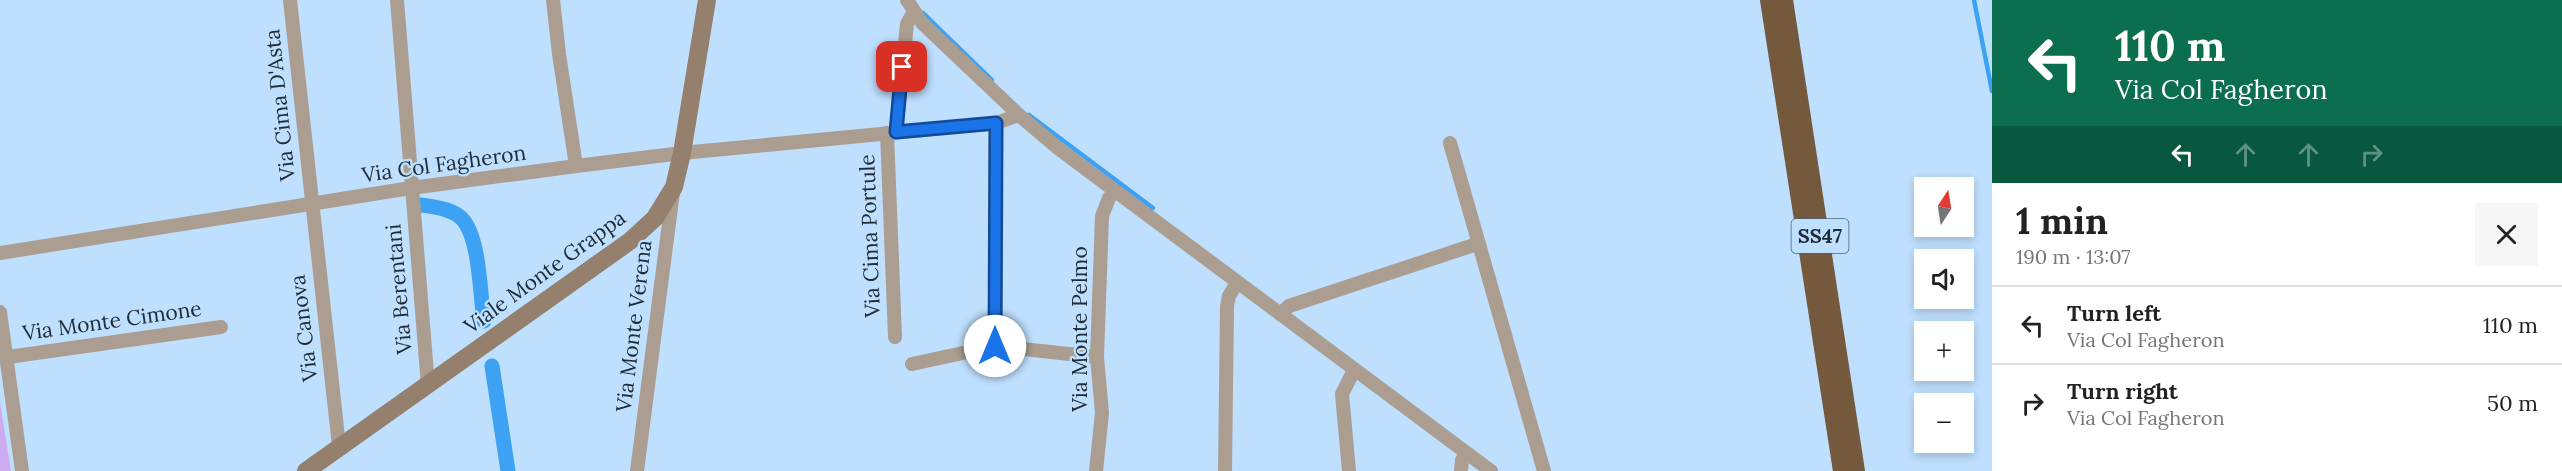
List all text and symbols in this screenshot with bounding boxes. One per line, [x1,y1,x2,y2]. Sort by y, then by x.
text: 110 m [2115,19,2226,73]
icon: left [2016,24,2094,102]
street label: Via Cima D'Asta [258,28,301,183]
pin [876,41,927,92]
icon: arrive [885,50,918,83]
text: Via Col Fagheron [2115,72,2328,106]
icon: left [2166,138,2199,171]
icon: ahead [2229,138,2262,171]
icon: ahead [2292,138,2325,171]
icon: right [2355,138,2388,171]
street label: Via Col Fagheron [359,139,528,189]
street label: Via Cima Portule [853,154,886,319]
north arrow [1914,177,1974,237]
map controls [1914,177,1974,453]
text: 1 min [2016,198,2108,244]
button: close [2475,203,2538,266]
street label: Viale Monte Grappa [458,204,631,340]
road number: SS47 [1792,219,1848,253]
street label: Via Berentani [379,223,418,356]
street label: Via Monte Verena [609,238,657,414]
text: 190 m · 13:07 [2016,244,2131,269]
street label: Via Monte Pelmo [1066,246,1093,413]
button: sound [1914,249,1974,309]
street label: Via Canova [284,273,324,384]
street label: Via Monte Cimone [20,295,203,347]
text: Turn left [2067,299,2161,327]
icon: left [2016,309,2049,342]
text: 110 m [2483,311,2538,339]
position arrow [963,314,1027,378]
button: + [1914,321,1974,381]
text: Via Col Fagheron [2067,327,2225,352]
text: Turn right [2067,377,2178,405]
icon: right [2016,387,2049,420]
text: 50 m [2487,389,2538,417]
button: − [1914,393,1974,453]
text: Via Col Fagheron [2067,405,2225,430]

